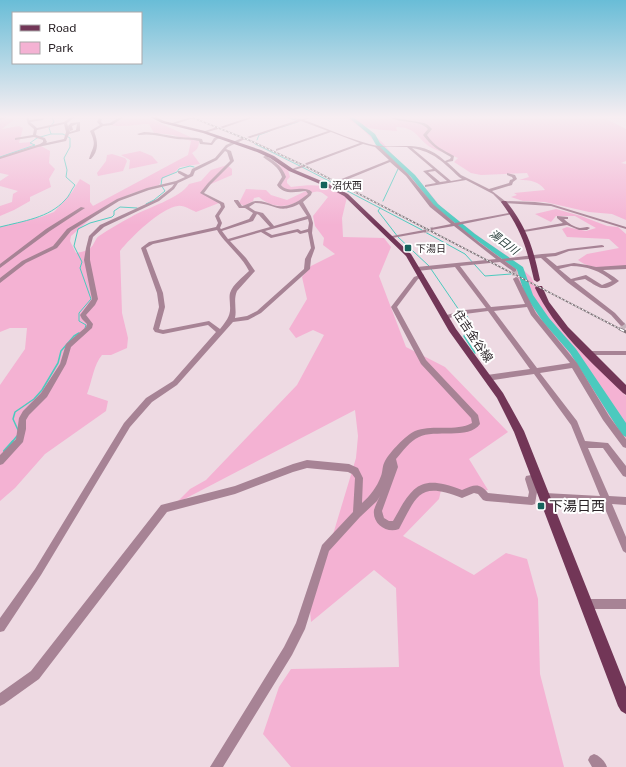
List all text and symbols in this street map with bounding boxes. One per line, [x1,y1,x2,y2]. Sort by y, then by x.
legend [12,12,142,64]
text: Road [48,21,76,35]
text: Park [48,41,74,55]
place label: 沼伏西 [332,179,362,191]
marker: 沼伏西 [319,180,329,190]
water label: 湯日川 [487,227,522,257]
place label: 下湯日 [416,242,446,254]
marker: 下湯日 [403,243,413,253]
street label: 住吉金谷線 [450,307,496,365]
place label: 下湯日西 [549,498,605,514]
marker: 下湯日西 [536,501,546,511]

